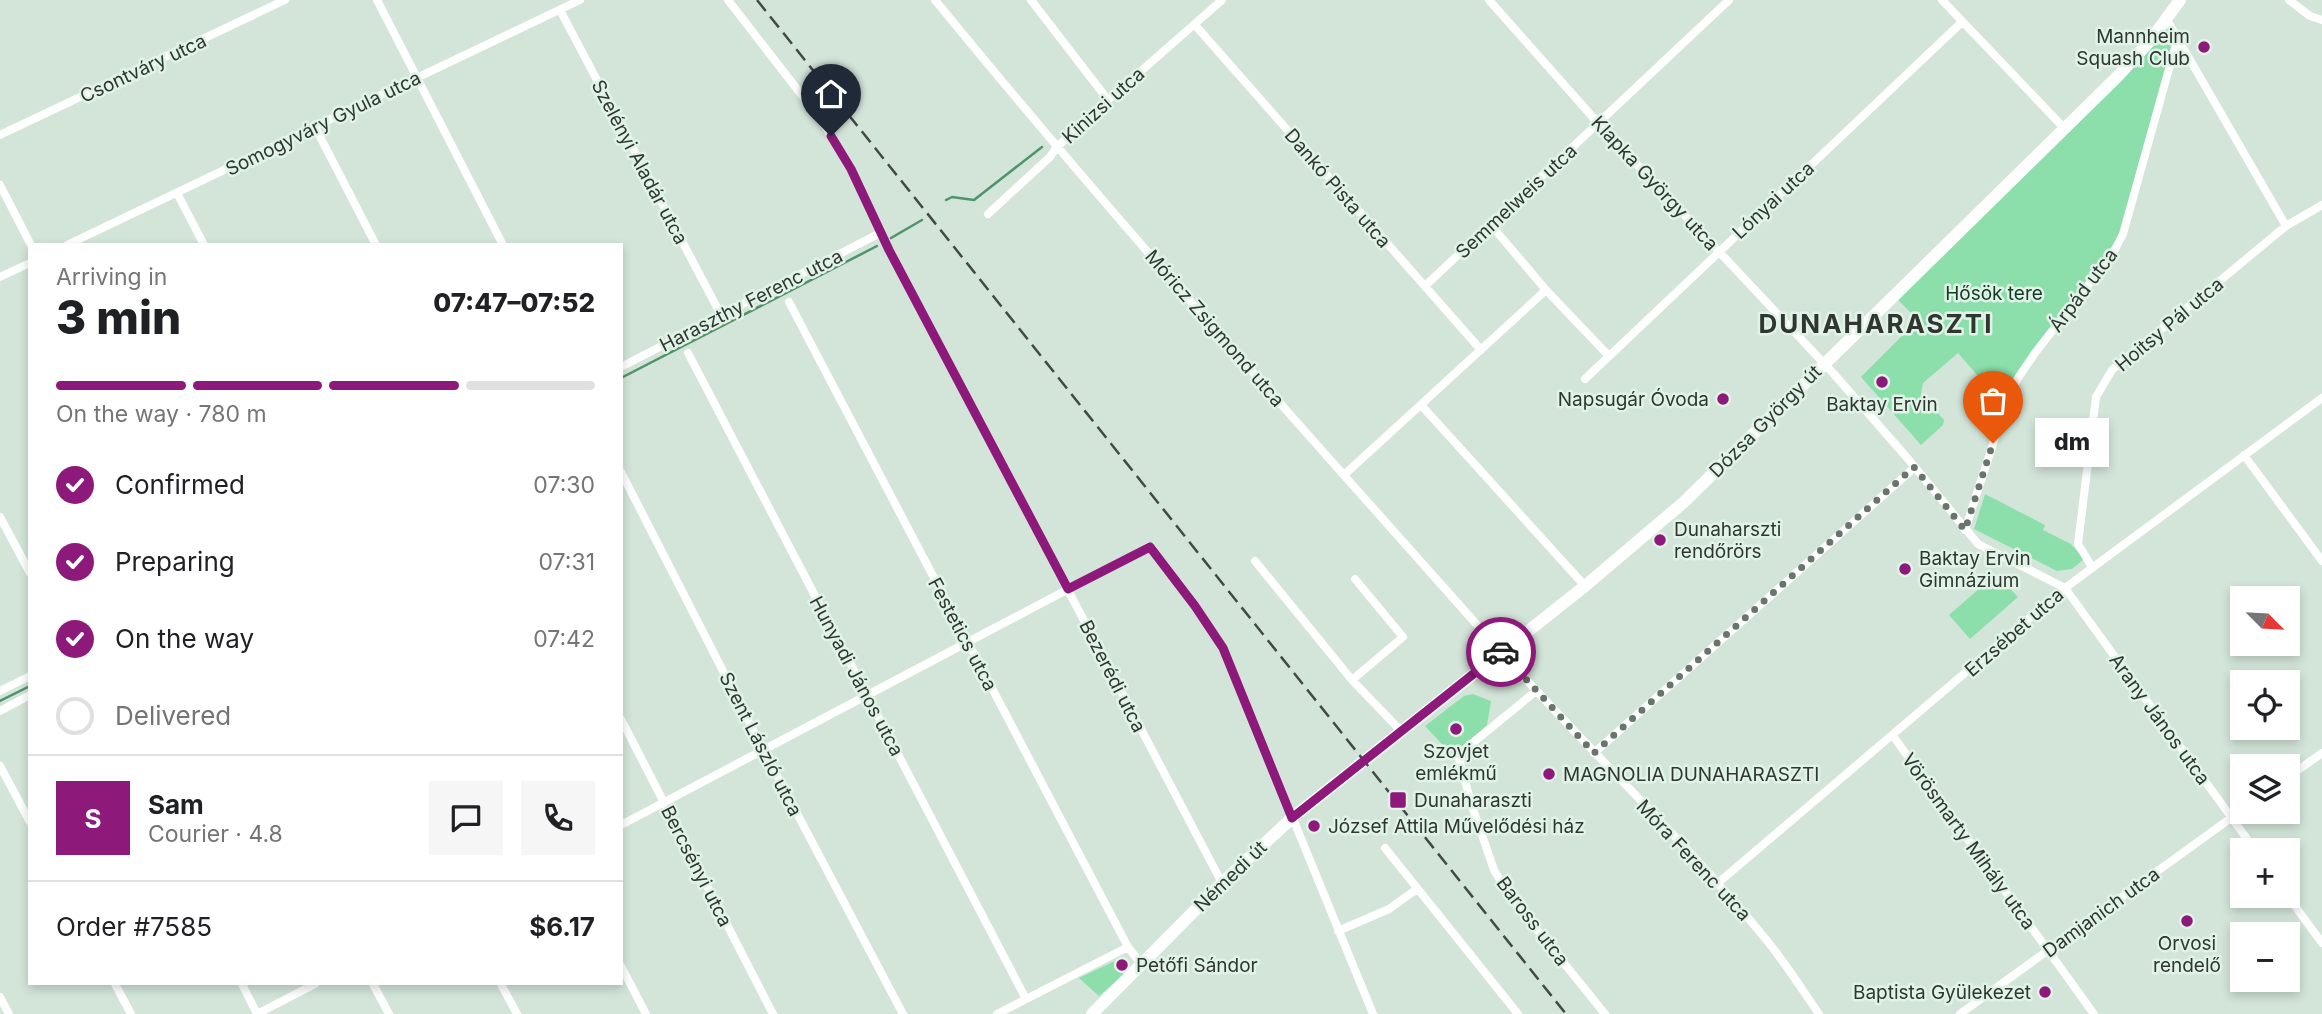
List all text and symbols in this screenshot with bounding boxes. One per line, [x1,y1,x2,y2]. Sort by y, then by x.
place label: Mannheim Squash Club [2076,25,2190,70]
street label: Csontváry utca [76,29,210,108]
marker: Mannheim Squash Club [2196,39,2212,55]
street label: Kinizsi utca [1057,62,1149,148]
pin [801,64,861,136]
street label: Somogyváry Gyula utca [222,66,425,181]
icon: home [812,75,850,113]
street label: Szelényi Aladár utca [586,76,693,248]
street label: Klapka György utca [1586,111,1723,255]
street label: Dankó Pista utca [1280,124,1396,253]
street label: Semmelweis utca [1451,139,1582,263]
street label: Lónyai utca [1728,157,1819,244]
street label: Árpád utca [2044,243,2122,337]
street label: Haraszthy Ferenc utca [656,244,847,357]
street label: Móricz Zsigmond utca [1140,245,1289,412]
text: Arriving in [56,263,167,291]
street label: Hoitsy Pál utca [2111,273,2228,376]
park label: Hősök tere [1945,282,2043,305]
text: 07:47–07:52 [433,287,595,318]
text: 3 min [56,289,181,345]
district label: DUNAHARASZTI [1759,308,1993,339]
street label: Dózsa György út [1704,360,1826,482]
pin [1963,371,2023,443]
marker: Baktay Ervin [1874,374,1890,390]
icon: bag [1974,382,2012,420]
place label: Napsugár Óvoda [1558,388,1709,411]
marker: Napsugár Óvoda [1715,391,1731,407]
place label: Baktay Ervin [1826,393,1938,416]
text: On the way · 780 m [56,400,267,428]
callout: dm [2035,418,2108,467]
text: dm [2054,428,2090,456]
icon: check [56,466,94,504]
text: Confirmed [115,469,245,500]
text: 07:30 [533,471,595,499]
place label: Dunaharszti rendőrörs [1674,518,1781,563]
marker: Dunaharszti rendőrörs [1652,532,1668,548]
icon: check [56,543,94,581]
text: Preparing [115,546,235,577]
place label: Baktay Ervin Gimnázium [1919,547,2031,592]
text: 07:31 [539,548,595,576]
marker: Baktay Ervin Gimnázium [1897,561,1913,577]
street label: Festetics utca [923,574,1002,695]
street label: Erzsébet utca [1960,583,2068,682]
north arrow [2230,586,2300,656]
map controls [2230,586,2300,992]
street label: Hunyadi János utca [805,592,908,760]
street label: Bezerédi utca [1074,616,1151,736]
courier [1466,617,1536,687]
icon: check [56,620,94,658]
text: On the way [115,623,254,654]
text: 07:42 [533,625,595,653]
icon: car [1482,633,1520,671]
street label: Arany János utca [2104,649,2215,789]
street label: Szent László utca [714,668,807,820]
button: locate [2230,670,2300,740]
text: Delivered [115,700,231,731]
marker: Szovjet emlékmű [1448,721,1464,737]
place label: Szovjet emlékmű [1415,740,1497,785]
street label: Vörösmarty Mihály utca [1897,749,2040,934]
button: layers [2230,754,2300,824]
place label: MAGNOLIA DUNAHARASZTI [1563,763,1819,786]
marker: MAGNOLIA DUNAHARASZTI [1541,766,1557,782]
button: chat [429,781,503,855]
button: phone [521,781,595,855]
text: Sam [148,789,204,820]
place label: Dunaharaszti [1414,789,1532,812]
marker: Dunaharaszti [1388,790,1408,810]
street label: Móra Ferenc utca [1631,795,1756,926]
street label: Bercsényi utca [656,802,737,931]
text: S [84,803,102,834]
place label: József Attila Művelődési ház [1328,815,1585,838]
marker: József Attila Művelődési ház [1306,818,1322,834]
text: Courier · 4.8 [148,820,283,848]
street label: Némedi út [1189,836,1271,917]
button: + [2230,838,2300,908]
street label: Damjanich utca [2038,862,2164,962]
street label: Baross utca [1492,872,1574,970]
text: Order #7585 [56,911,212,942]
text: $6.17 [529,911,595,942]
marker: Orvosi rendelő [2179,913,2195,929]
button: − [2230,922,2300,992]
place label: Orvosi rendelő [2153,932,2221,977]
place label: Petőfi Sándor [1136,954,1258,977]
marker: Petőfi Sándor [1114,957,1130,973]
place label: Baptista Gyülekezet [1853,981,2031,1004]
marker: Baptista Gyülekezet [2037,984,2053,1000]

